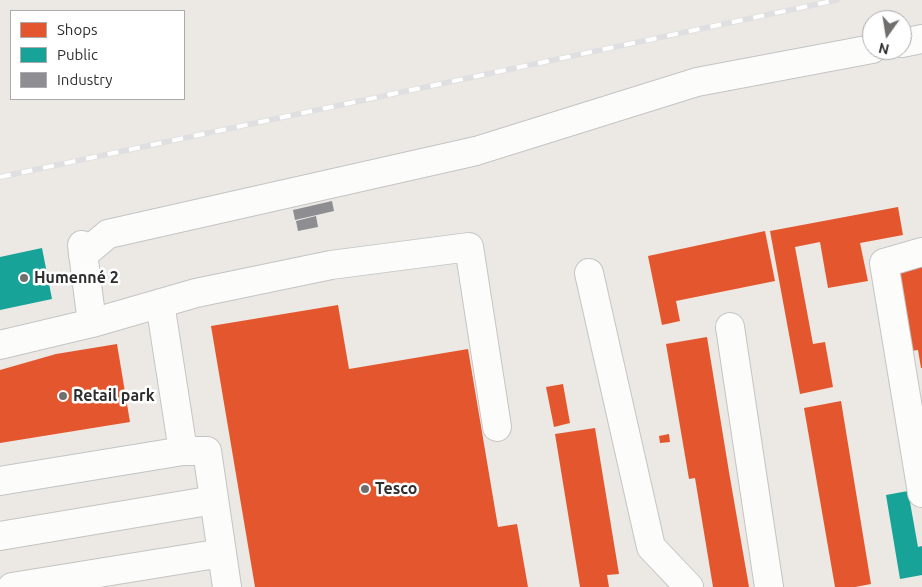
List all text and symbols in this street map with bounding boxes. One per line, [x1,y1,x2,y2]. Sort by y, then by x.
legend [10,10,185,100]
north arrow [862,10,912,60]
text: Shops [57,21,98,38]
text: N [877,40,891,58]
text: Public [57,46,98,63]
text: Industry [57,71,112,88]
place label: Humenné 2 [34,268,119,288]
marker: Humenné 2 [18,272,30,284]
place label: Retail park [73,386,155,406]
marker: Retail park [57,390,69,402]
place label: Tesco [375,479,417,499]
marker: Tesco [359,483,371,495]

